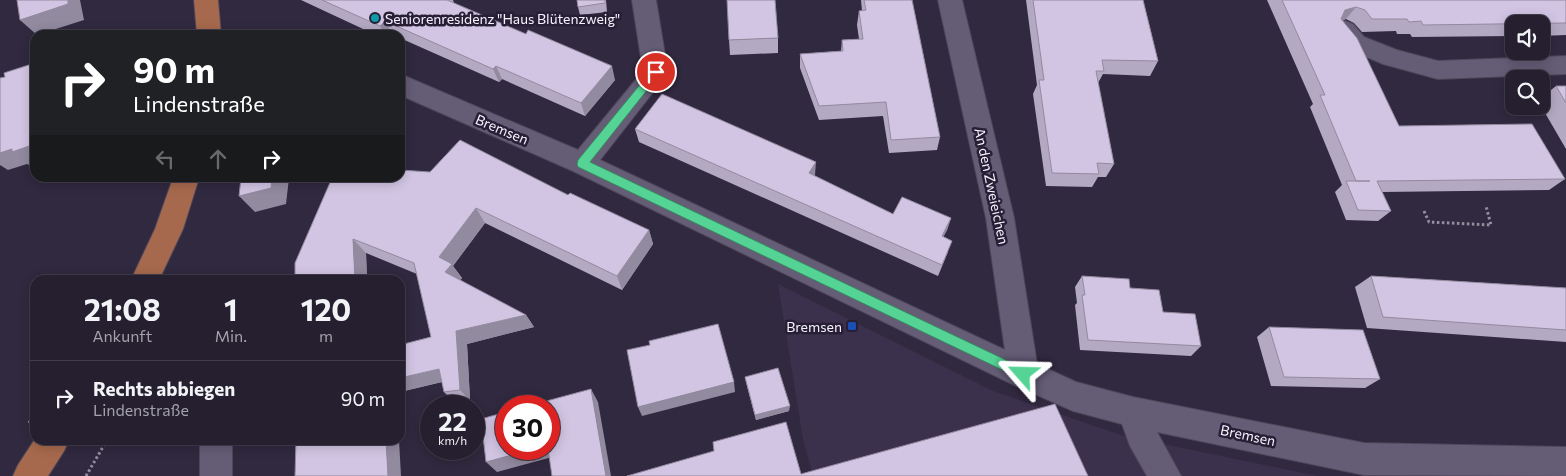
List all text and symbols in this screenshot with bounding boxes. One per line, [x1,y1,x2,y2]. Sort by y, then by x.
place label: Seniorenresidenz "Haus Blütenzweig" [385,10,620,27]
marker: Seniorenresidenz "Haus Blütenzweig" [369,12,381,24]
map controls [1505,15,1550,115]
button: sound [1505,15,1550,60]
text: 90 m [133,47,215,90]
icon: right [50,50,115,115]
pin [635,51,677,93]
icon: arrive [642,58,670,86]
button: search [1505,70,1550,115]
text: Lindenstraße [133,90,265,117]
street label: Bremsen [473,110,531,148]
street label: An den Zweieichen [971,126,1013,246]
icon: left [151,145,179,173]
icon: ahead [204,145,232,173]
icon: right [257,145,285,173]
text: 21:08 [84,290,161,327]
text: 1 [224,290,238,327]
text: 120 [301,290,351,327]
place label: Bremsen [786,318,842,335]
marker: Bremsen [846,320,858,332]
text: Ankunft [92,326,152,345]
text: Min. [215,326,247,345]
text: m [319,326,333,345]
position arrow [996,347,1048,399]
text: Rechts abbiegen [93,377,235,400]
icon: right [50,384,78,412]
text: 90 m [341,387,385,410]
speed limit sign: 30 [495,395,560,460]
text: Lindenstraße [93,400,189,419]
text: 22 [438,406,467,436]
street label: Bremsen [1219,421,1277,449]
text: km/h [438,433,467,447]

